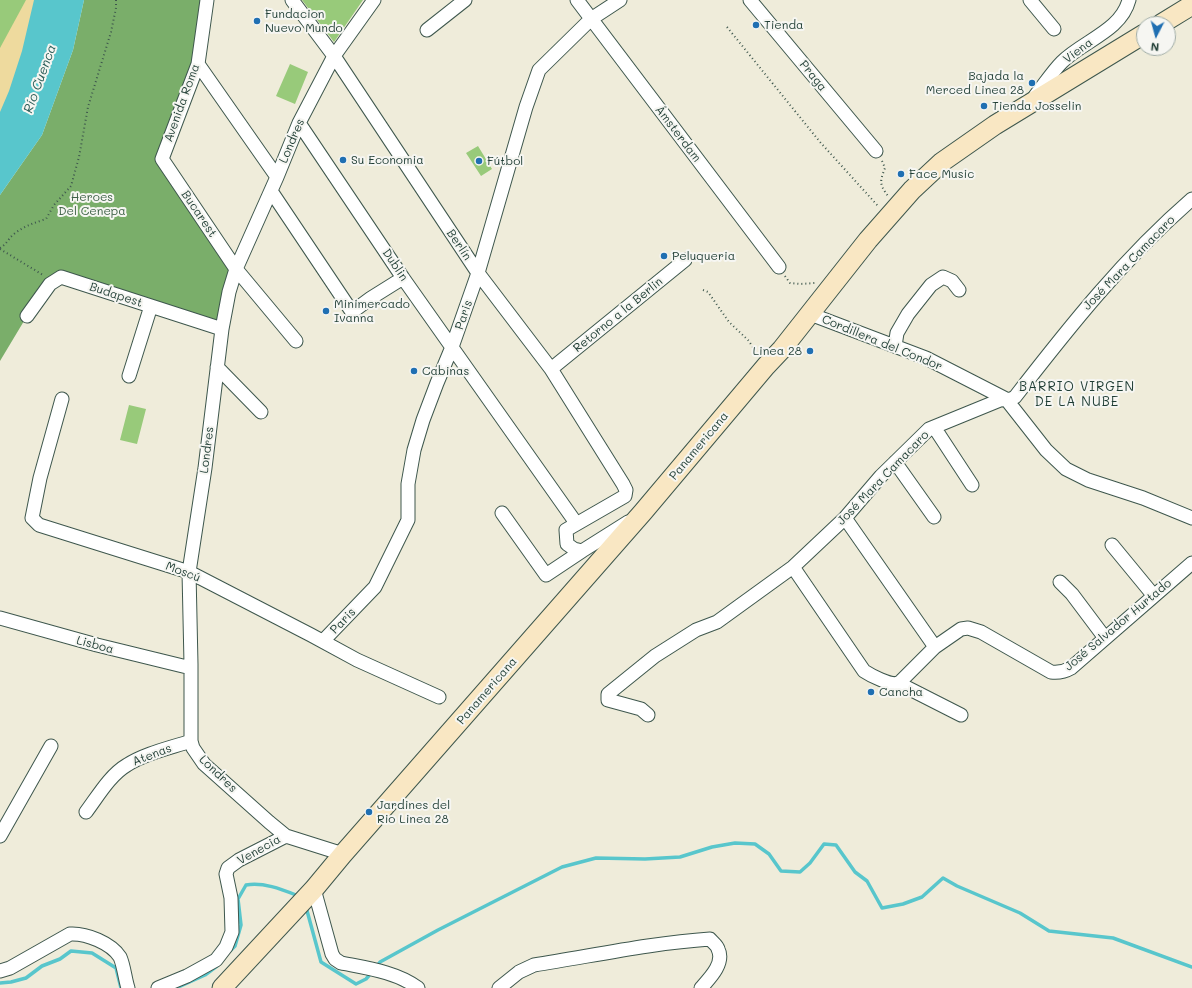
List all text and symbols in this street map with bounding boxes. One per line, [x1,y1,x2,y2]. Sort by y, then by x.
place label: Fundacion Nuevo Mundo [265,7,343,35]
marker: Fundacion Nuevo Mundo [252,16,262,26]
north arrow [1136,16,1176,56]
place label: Tienda [764,18,804,32]
marker: Tienda [751,20,761,30]
street label: Viena [1061,35,1095,67]
text: N [1150,40,1160,55]
water label: Río Cuenca [20,43,60,115]
street label: Praga [796,58,830,94]
street label: Avenida Roma [161,62,203,144]
place label: Bajada la Merced Linea 28 [926,69,1024,97]
marker: Bajada la Merced Linea 28 [1027,78,1037,88]
place label: Tienda Josselin [992,99,1081,113]
marker: Tienda Josselin [979,101,989,111]
street label: Ámsterdam [652,103,704,165]
street label: Londres [276,117,308,165]
place label: Su Economia [351,153,424,167]
place label: Fútbol [487,154,523,168]
marker: Su Economia [338,155,348,165]
marker: Fútbol [474,156,484,166]
place label: Face Music [909,167,974,181]
marker: Face Music [896,169,906,179]
street label: Bucarest [178,188,220,240]
park label: Heroes Del Cenepa [58,190,126,218]
street label: José Mara Camacaro [1080,213,1178,313]
street label: Berlín [443,227,475,263]
street label: Dublin [379,246,411,284]
place label: Peluqueria [672,249,735,263]
marker: Peluqueria [659,251,669,261]
street label: Retorno a la Berlin [570,274,666,356]
street label: Budapest [88,280,144,310]
place label: Minimercado Ivanna [334,297,410,325]
street label: Paris [452,298,476,332]
marker: Minimercado Ivanna [321,306,331,316]
street label: Cordillera del Condor [820,312,944,374]
place label: Linea 28 [753,344,802,358]
marker: Linea 28 [805,346,815,356]
place label: Cabinas [422,364,469,378]
marker: Cabinas [409,366,419,376]
district label: BARRIO VIRGEN DE LA NUBE [1019,379,1135,410]
street label: Panamericana [666,409,732,483]
street label: Londres [197,426,217,474]
street label: José Mara Camacaro [834,428,932,528]
street label: Moscú [164,559,202,585]
street label: José Salvador Hurtado [1062,576,1174,674]
street label: Paris [327,605,359,637]
street label: Lisboa [75,633,115,657]
street label: Panamericana [454,654,520,728]
place label: Cancha [879,685,923,699]
marker: Cancha [866,687,876,697]
street label: Atenas [130,741,174,769]
street label: Londres [196,753,240,795]
place label: Jardines del Rio Linea 28 [377,798,450,826]
marker: Jardines del Rio Linea 28 [364,807,374,817]
street label: Venecia [235,832,283,868]

